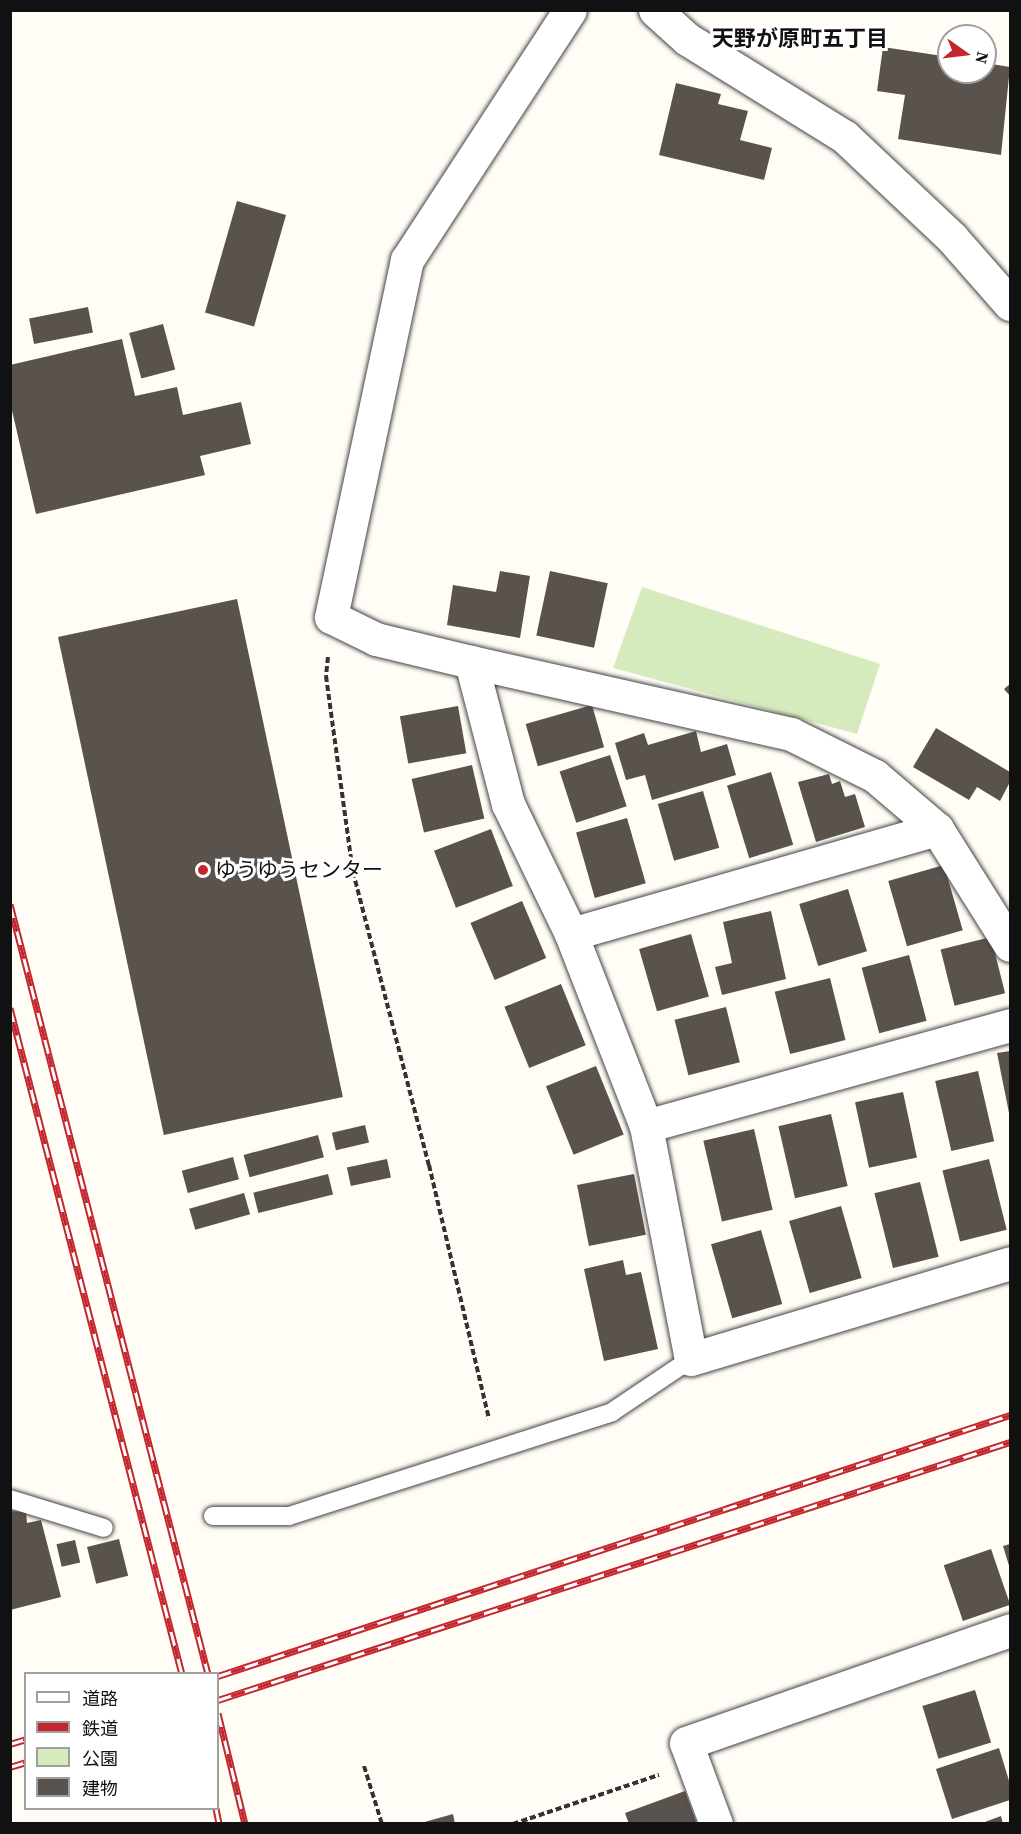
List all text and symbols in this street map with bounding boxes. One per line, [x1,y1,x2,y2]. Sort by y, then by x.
north arrow [937,24,997,84]
district label: 天野が原町五丁目 [712,26,888,52]
text: N [970,50,995,66]
place label: ゆうゆうセンター [215,857,383,883]
marker: ゆうゆうセンター [196,863,210,877]
legend [24,1672,219,1810]
text: 道路 [82,1686,118,1711]
text: 鉄道 [82,1716,118,1741]
text: 公園 [82,1746,118,1771]
text: 建物 [82,1776,118,1801]

